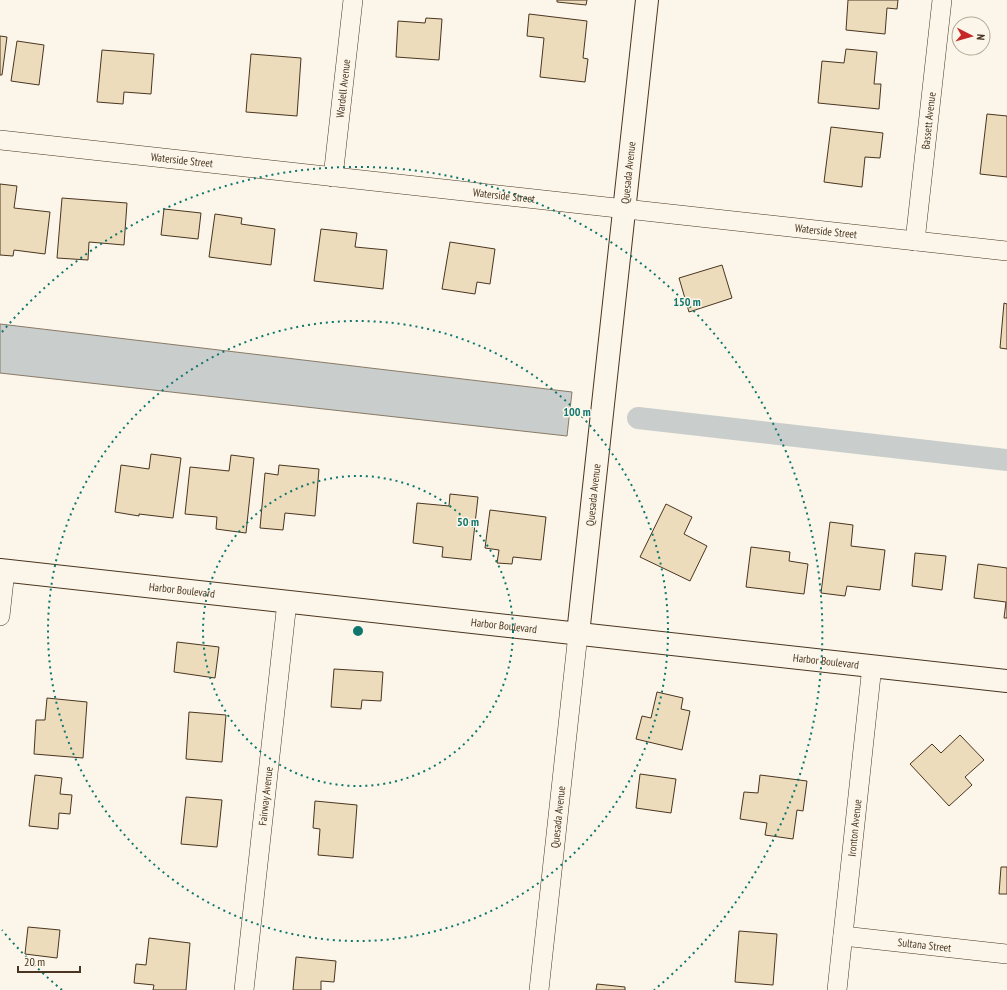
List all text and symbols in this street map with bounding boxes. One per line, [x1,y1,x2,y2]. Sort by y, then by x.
north arrow [951,16,991,56]
text: N [974,33,988,41]
street label: Wardell Avenue [333,58,353,119]
street label: Bassett Avenue [918,91,939,150]
street label: Quesada Avenue [618,140,639,205]
street label: Waterside Street [150,150,214,170]
street label: Waterside Street [472,185,536,206]
street label: Waterside Street [794,221,858,241]
text: 150 m [673,294,701,309]
text: 100 m [563,404,591,419]
street label: Quesada Avenue [583,463,604,527]
text: 50 m [457,514,479,529]
street label: Harbor Boulevard [148,579,216,601]
street label: Harbor Boulevard [470,615,538,636]
centre of rings [351,624,365,638]
street label: Harbor Boulevard [792,650,860,672]
street label: Fairway Avenue [255,766,276,826]
street label: Quesada Avenue [548,785,568,849]
street label: Ironton Avenue [844,798,865,857]
street label: Sultana Street [897,935,952,955]
scale bar [18,948,80,974]
text: 20 m [24,954,45,969]

